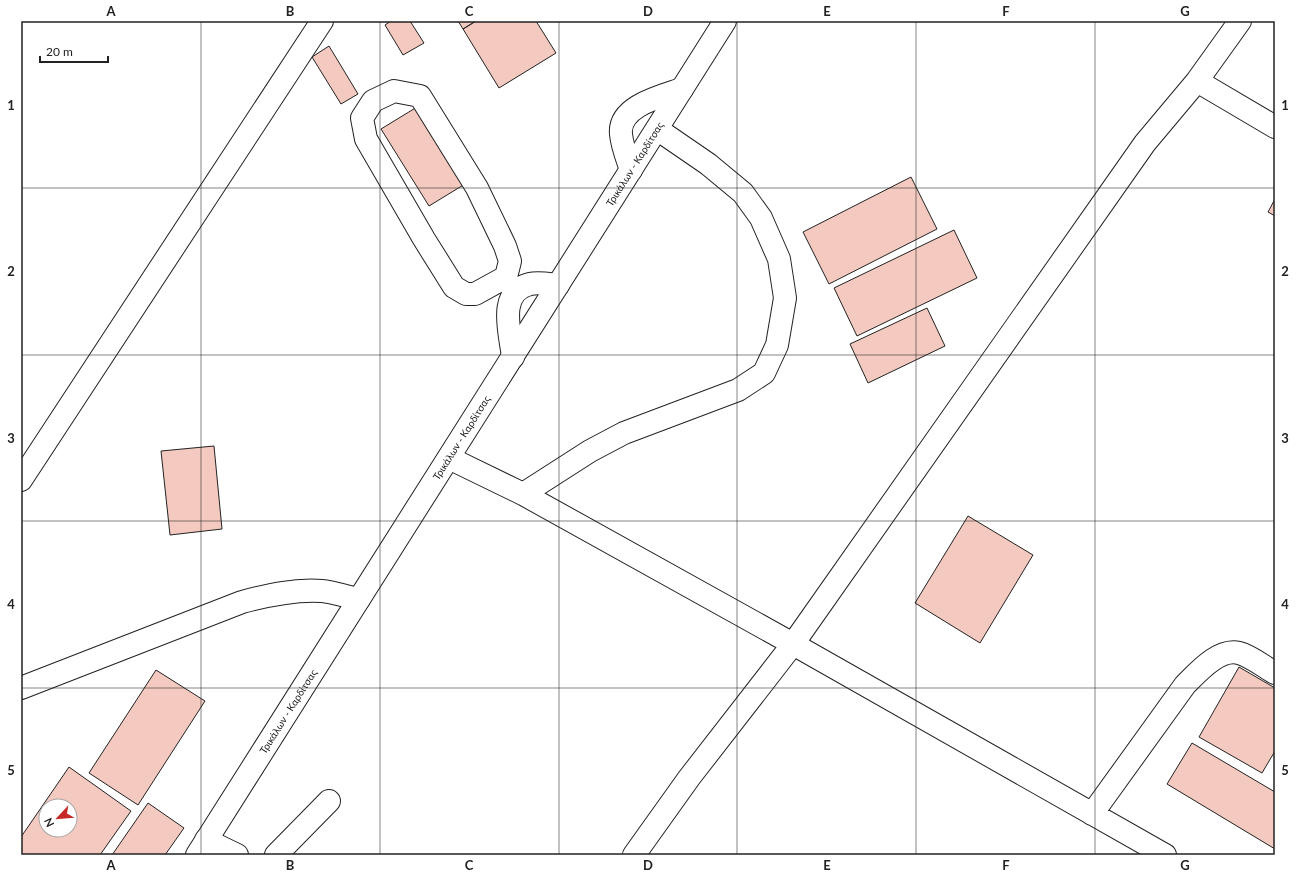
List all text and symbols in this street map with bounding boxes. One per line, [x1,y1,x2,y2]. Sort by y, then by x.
text: A [105,3,116,19]
text: B [286,3,295,19]
text: C [465,3,474,19]
text: D [643,3,653,19]
text: E [823,3,831,19]
text: F [1002,3,1010,19]
text: G [1180,3,1190,19]
scale bar [40,38,108,64]
text: 20 m [46,44,73,59]
text: 1 [7,97,15,113]
text: 1 [1281,97,1289,113]
street label: Τρικάλων - Καρδίτσας [603,119,666,208]
text: 2 [7,263,15,279]
text: 2 [1281,263,1289,279]
street label: Τρικάλων - Καρδίτσας [430,393,493,482]
text: 3 [7,430,15,446]
text: 3 [1281,430,1289,446]
text: 4 [7,596,15,612]
text: 4 [1281,596,1289,612]
street label: Τρικάλων - Καρδίτσας [257,667,319,756]
text: 5 [7,762,15,778]
text: 5 [1281,762,1289,778]
north arrow [38,798,78,838]
text: N [41,816,56,829]
text: A [105,857,116,873]
text: B [286,857,295,873]
text: C [465,857,474,873]
text: D [643,857,653,873]
text: E [823,857,831,873]
text: F [1002,857,1010,873]
text: G [1180,857,1190,873]

